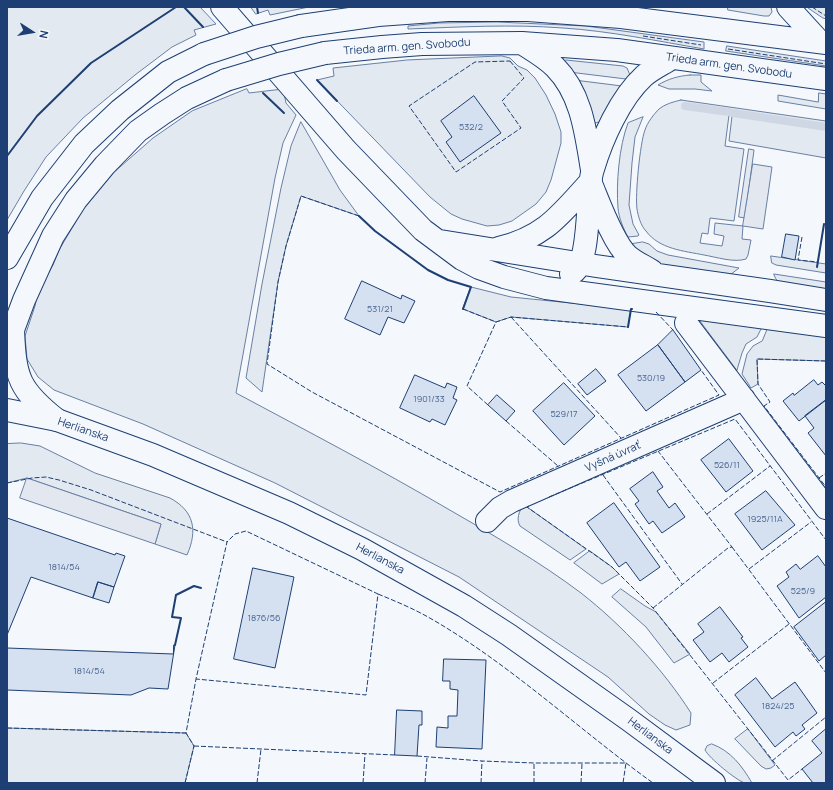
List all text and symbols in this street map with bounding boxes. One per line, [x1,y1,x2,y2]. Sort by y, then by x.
north arrow [12,12,52,52]
text: N [36,29,52,40]
street label: Trieda arm. gen. Svobodu [343,36,471,58]
street label: Trieda arm. gen. Svobodu [665,51,793,81]
house number: 532/2 [459,122,483,132]
house number: 531/21 [367,304,393,314]
house number: 530/19 [637,373,665,383]
house number: 1901/33 [413,394,445,404]
house number: 529/17 [550,409,578,419]
street label: Herlianska [56,415,110,445]
street label: Vyšná úvrať [583,439,643,475]
house number: 526/11 [714,460,740,470]
house number: 1925/11A [747,514,783,524]
street label: Herlianska [353,541,407,577]
house number: 1814/54 [48,562,80,572]
house number: 525/9 [791,586,815,596]
house number: 1876/56 [247,613,281,623]
house number: 1814/54 [73,666,105,676]
house number: 1824/25 [762,701,794,711]
street label: Herlianska [625,715,675,757]

